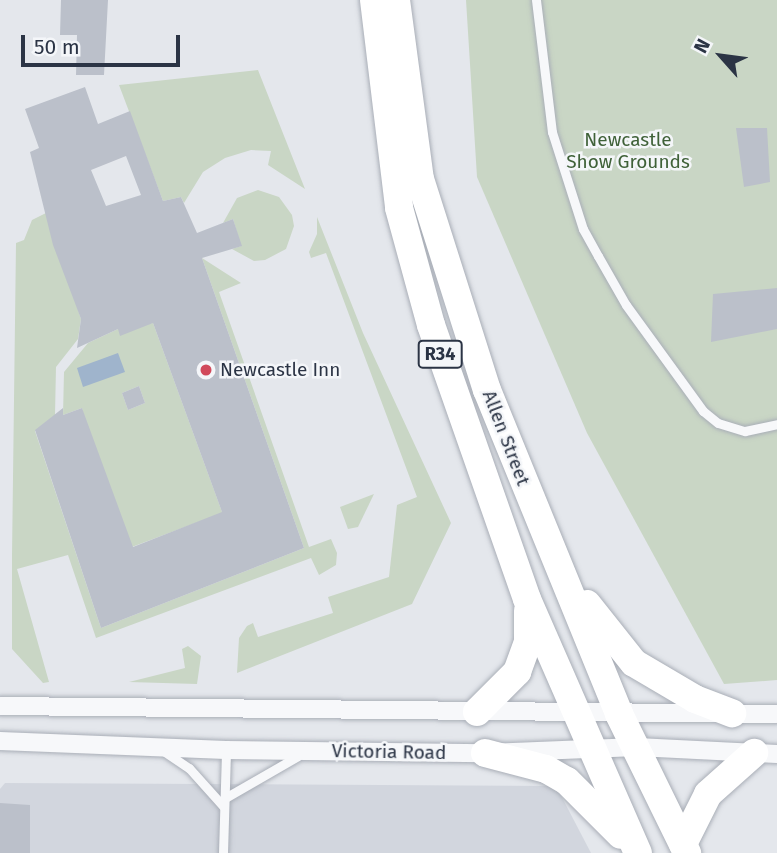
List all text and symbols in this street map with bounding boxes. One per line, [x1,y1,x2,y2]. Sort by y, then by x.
scale bar [24,21,184,65]
north arrow [686,21,756,91]
text: 50 m [34,34,80,60]
text: N [689,35,715,57]
park label: Newcastle Show Grounds [566,129,690,173]
road number: R34 [417,340,463,368]
place label: Newcastle Inn [220,359,340,381]
marker: Newcastle Inn [198,362,214,378]
street label: Allen Street [477,387,535,489]
street label: Victoria Road [332,740,446,764]

